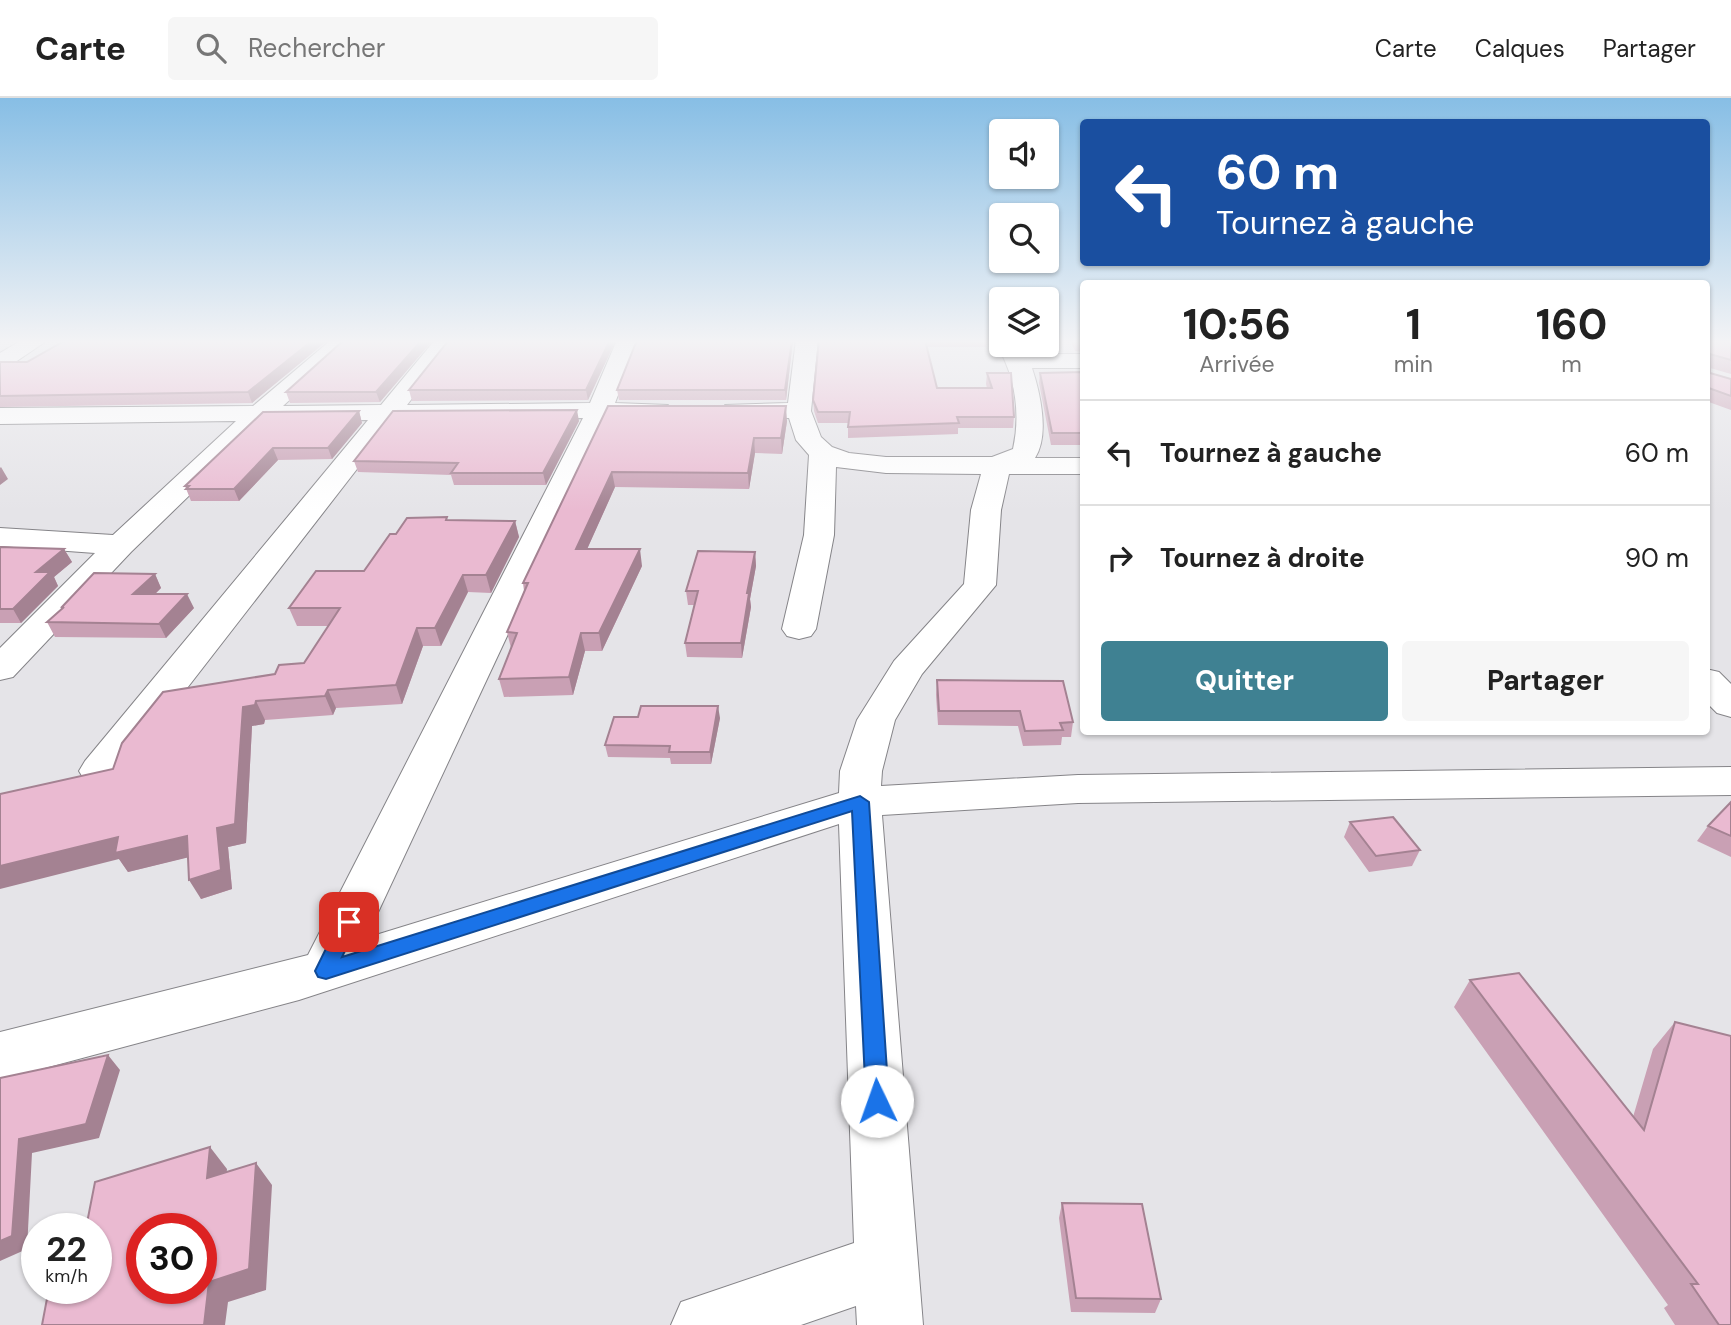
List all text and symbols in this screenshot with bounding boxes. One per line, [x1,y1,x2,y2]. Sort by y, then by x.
search box [168,17,658,80]
text: Carte [35,27,126,70]
icon: search [192,29,230,67]
text: Rechercher [248,31,385,65]
text: Carte [1375,33,1437,64]
text: Calques [1475,33,1565,64]
text: Partager [1603,33,1696,64]
map controls [989,119,1059,357]
button: sound [989,119,1059,189]
text: 60 m [1216,140,1339,204]
icon: left [1101,147,1192,238]
text: Tournez à gauche [1216,202,1474,244]
button: search [989,203,1059,273]
button: layers [989,287,1059,357]
text: 10:56 [1183,297,1291,352]
text: 1 [1406,297,1421,352]
text: 160 [1536,297,1607,352]
text: Arrivée [1199,349,1275,379]
text: min [1394,349,1433,379]
text: m [1561,349,1582,379]
icon: left [1101,434,1139,472]
text: Tournez à gauche [1160,436,1382,470]
text: 60 m [1625,436,1689,470]
icon: right [1101,539,1139,577]
text: Tournez à droite [1160,541,1365,575]
text: 90 m [1625,541,1689,575]
button: Quitter [1101,641,1388,721]
button: Partager [1402,641,1689,721]
pin [319,892,379,952]
icon: arrive [330,903,368,941]
position arrow [840,1064,914,1138]
speed limit sign: 30 [126,1213,217,1304]
text: 22 [46,1226,87,1272]
text: km/h [45,1264,88,1288]

